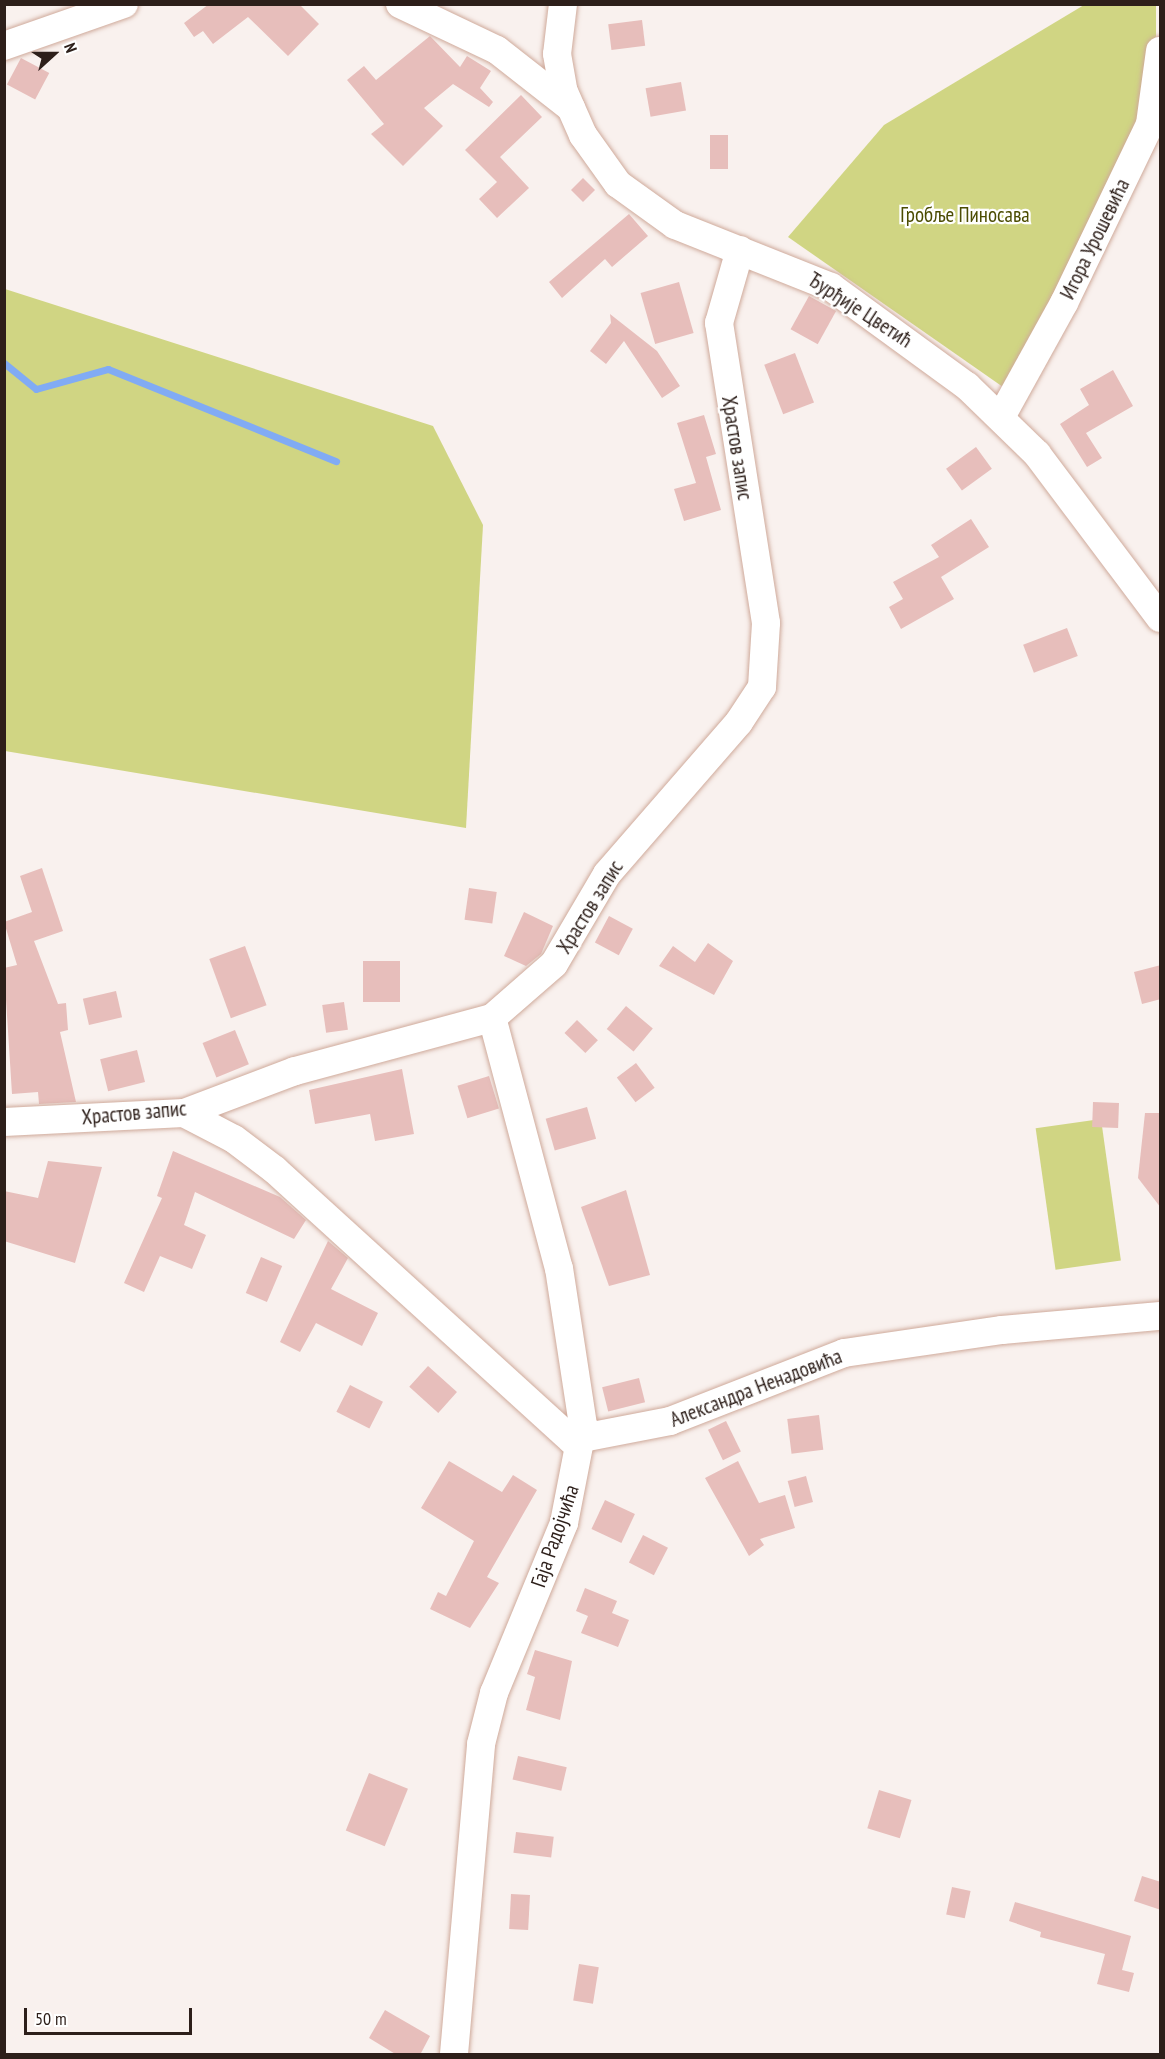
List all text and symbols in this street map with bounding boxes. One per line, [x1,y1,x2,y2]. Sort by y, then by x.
north arrow [24,24,84,84]
text: N [60,40,82,55]
street label: Игора Урошевића [1055,174,1135,304]
park label: Гробље Пиносава [900,202,1030,228]
street label: Ђурђије Цветић [803,267,917,353]
street label: Храстов запис [716,394,758,502]
street label: Храстов запис [551,856,629,958]
street label: Храстов запис [80,1096,188,1130]
street label: Александра Ненадовића [666,1344,846,1432]
street label: Гаја Радојчића [526,1481,584,1591]
scale bar [27,1996,195,2034]
text: 50 m [35,2007,67,2030]

